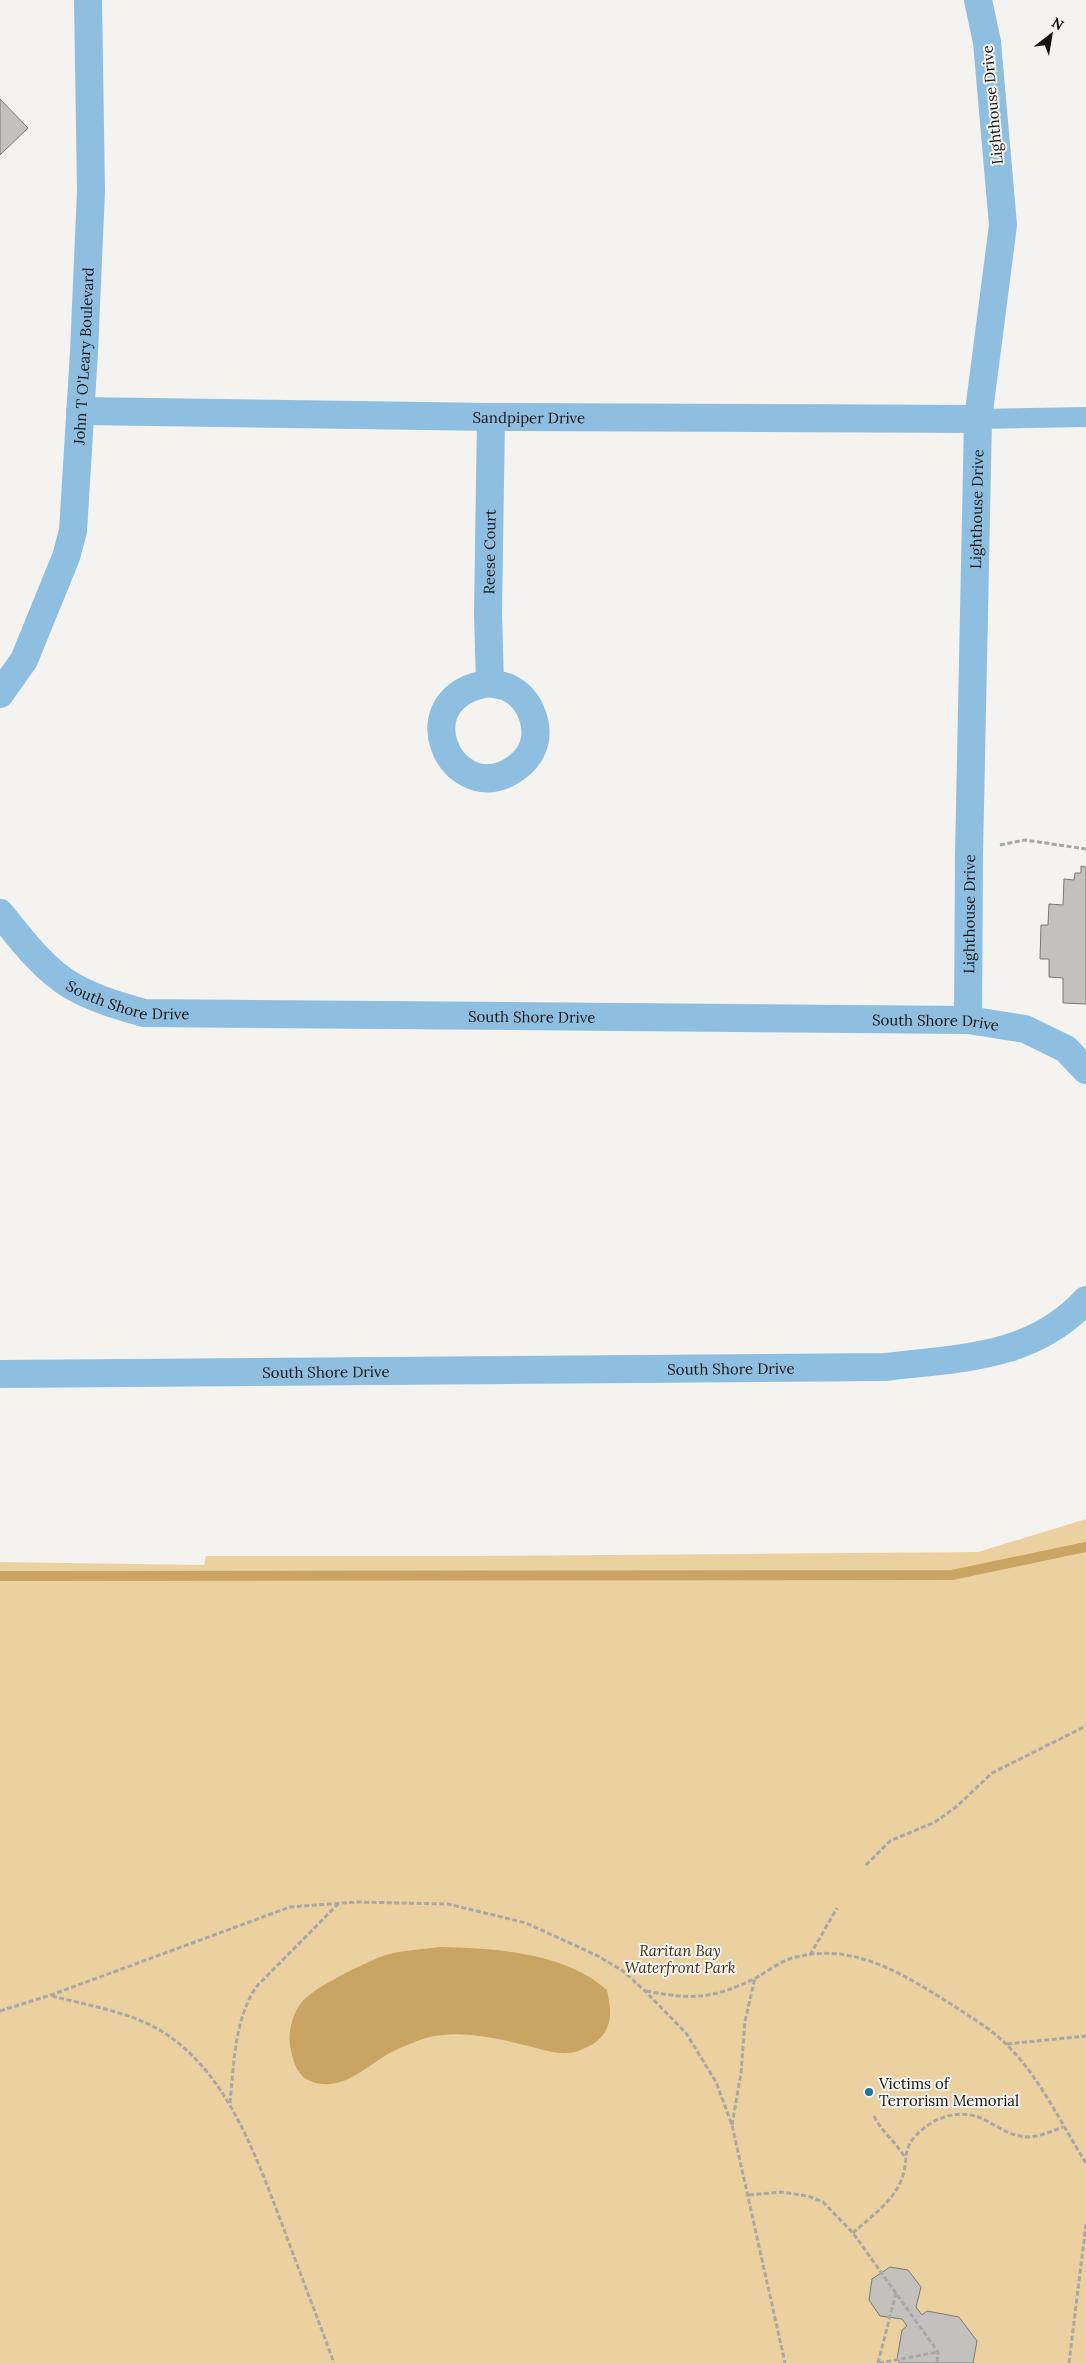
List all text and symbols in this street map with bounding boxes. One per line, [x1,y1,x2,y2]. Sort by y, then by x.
north arrow [1026,10,1076,60]
text: N [1048,13,1067,34]
street label: Lighthouse Drive [977,45,1007,165]
street label: John T O'Leary Boulevard [69,267,97,447]
street label: Sandpiper Drive [472,407,585,427]
street label: Lighthouse Drive [965,449,987,569]
street label: Reese Court [479,509,499,595]
street label: Lighthouse Drive [959,854,979,974]
street label: South Shore Drive [63,975,190,1023]
street label: South Shore Drive [468,1006,596,1026]
street label: South Shore Drive [872,1010,1001,1034]
street label: South Shore Drive [667,1358,795,1378]
street label: South Shore Drive [262,1361,390,1381]
park label: Raritan Bay Waterfront Park [624,1941,736,1977]
place label: Victims of Terrorism Memorial [878,2074,1019,2110]
marker: Victims of Terrorism Memorial [863,2086,875,2098]

